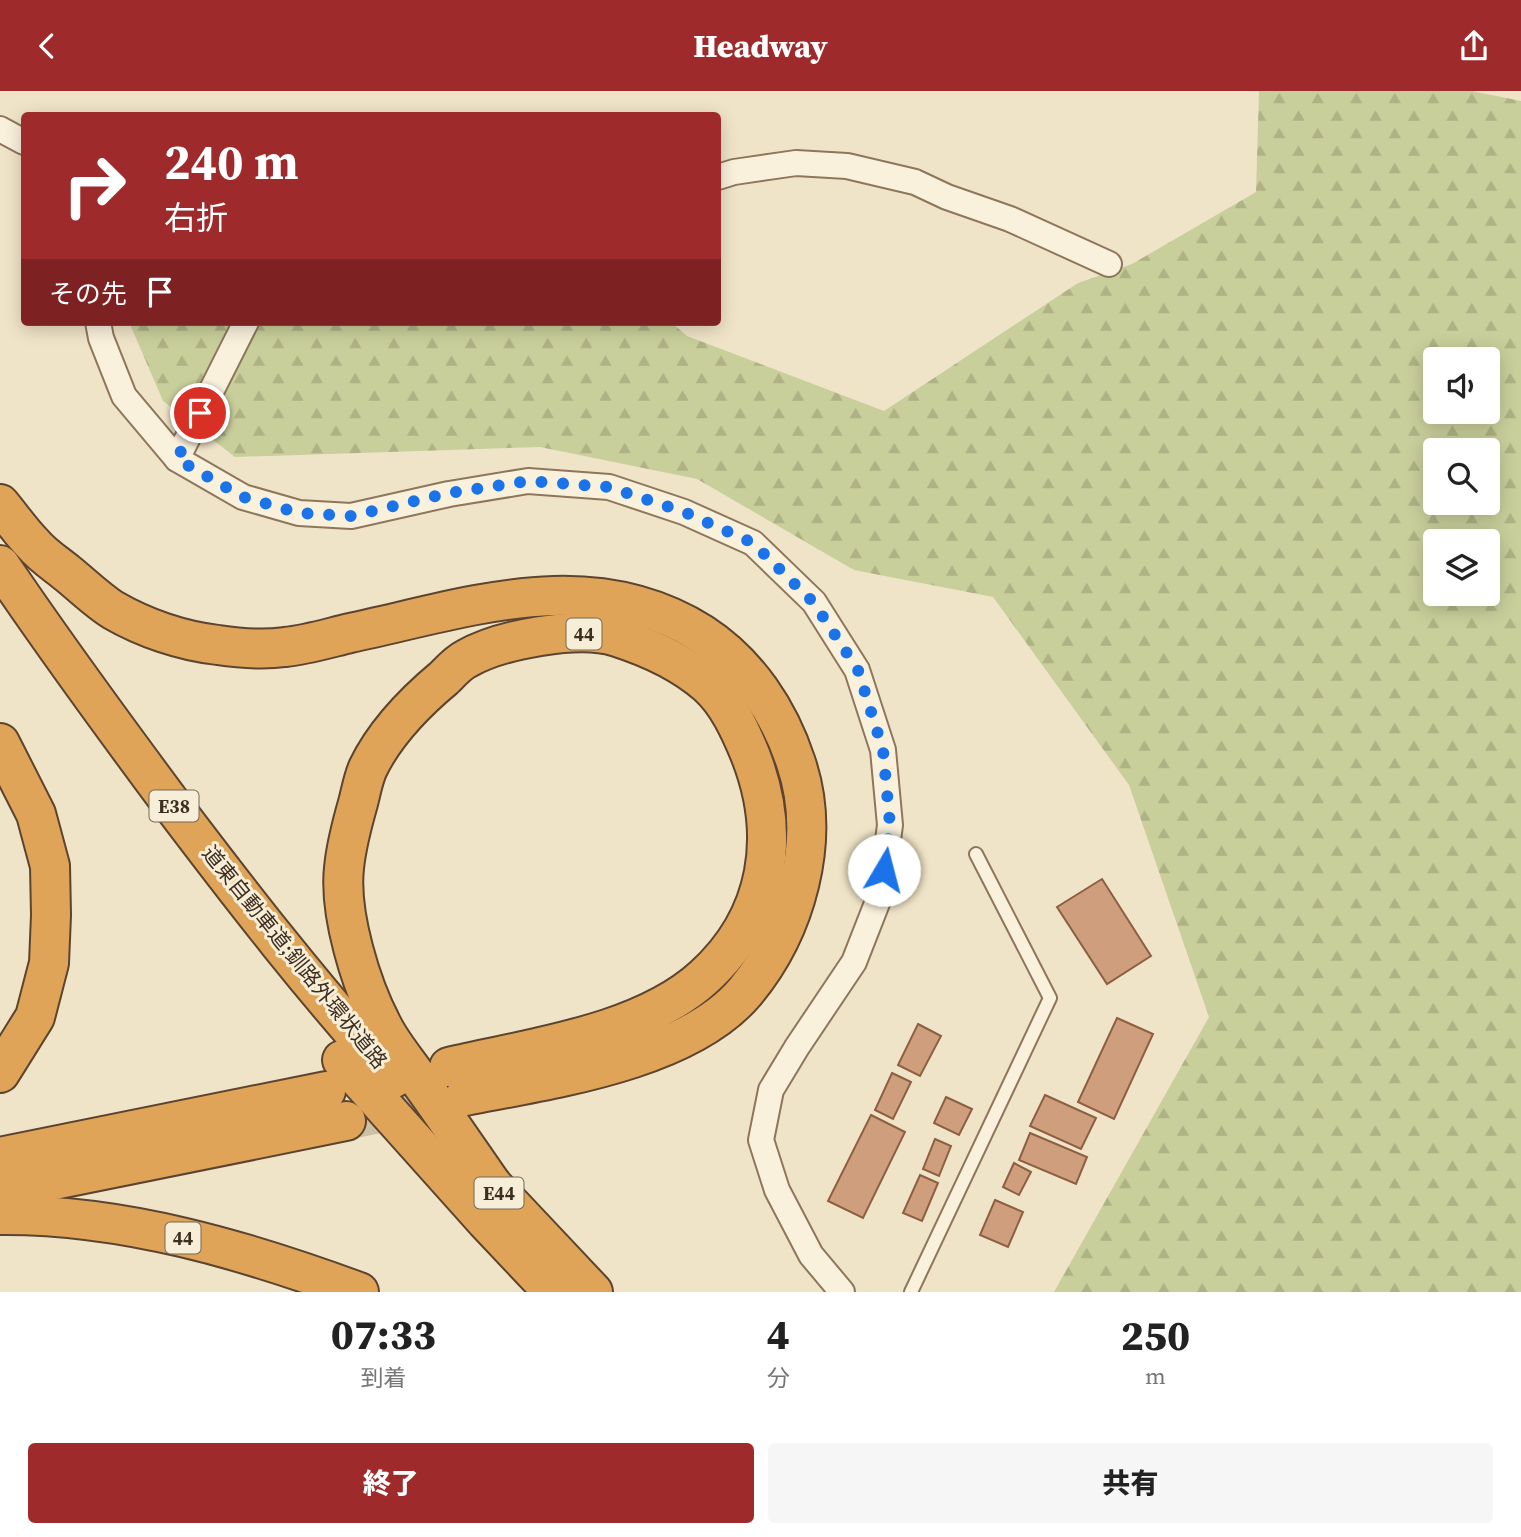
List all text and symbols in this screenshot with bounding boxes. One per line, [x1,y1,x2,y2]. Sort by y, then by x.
text: Headway [693,24,828,68]
icon: back [28,27,66,65]
icon: share [1455,27,1493,65]
text: 240 m [164,128,299,195]
icon: right [49,140,140,231]
text: 右折 [164,196,228,240]
icon: arrive [141,273,179,311]
text: その先 [49,276,127,312]
map controls [1423,347,1500,606]
button: sound [1423,347,1500,424]
pin [170,383,230,443]
icon: arrive [181,394,219,432]
button: search [1423,438,1500,515]
button: layers [1423,529,1500,606]
road number: 44 [566,619,602,649]
road number: E38 [150,791,198,821]
position arrow [847,833,921,907]
street label: 道東自動車道;釧路外環状道路 [196,839,394,1075]
road number: E44 [475,1177,524,1209]
road number: 44 [166,1223,200,1253]
text: 07:33 [331,1305,436,1363]
text: 4 [767,1305,790,1363]
text: 250 [1121,1306,1190,1364]
text: m [1145,1360,1166,1392]
text: 到着 [360,1362,406,1394]
text: 分 [767,1362,790,1394]
button: 終了 [28,1443,754,1523]
button: 共有 [768,1443,1493,1523]

